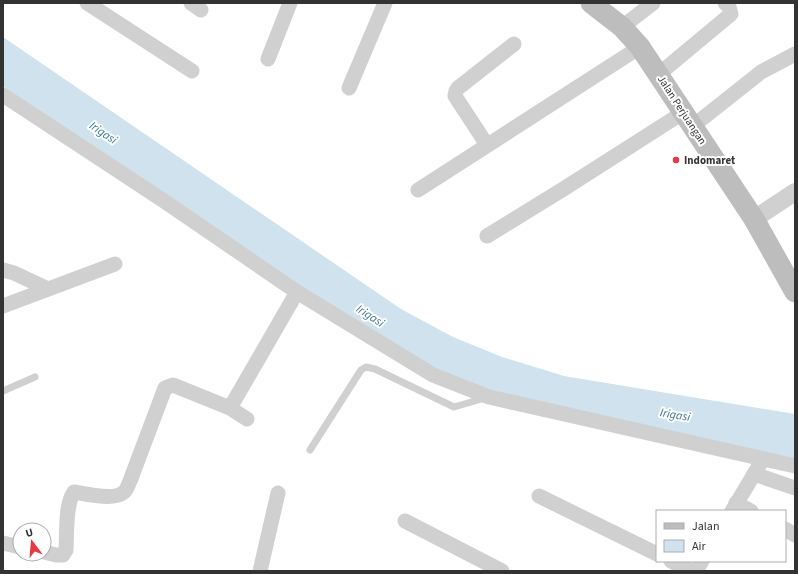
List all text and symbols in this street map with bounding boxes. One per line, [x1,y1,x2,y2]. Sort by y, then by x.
street label: Jalan Perjuangan [654,72,710,148]
water label: Irigasi [86,117,120,149]
place label: Indomaret [684,153,736,168]
marker: Indomaret [671,155,681,165]
water label: Irigasi [353,301,388,331]
water label: Irigasi [659,404,691,426]
legend [656,510,786,562]
text: Jalan [692,518,719,535]
north arrow [12,522,52,562]
text: U [24,525,35,541]
text: Air [692,538,706,555]

